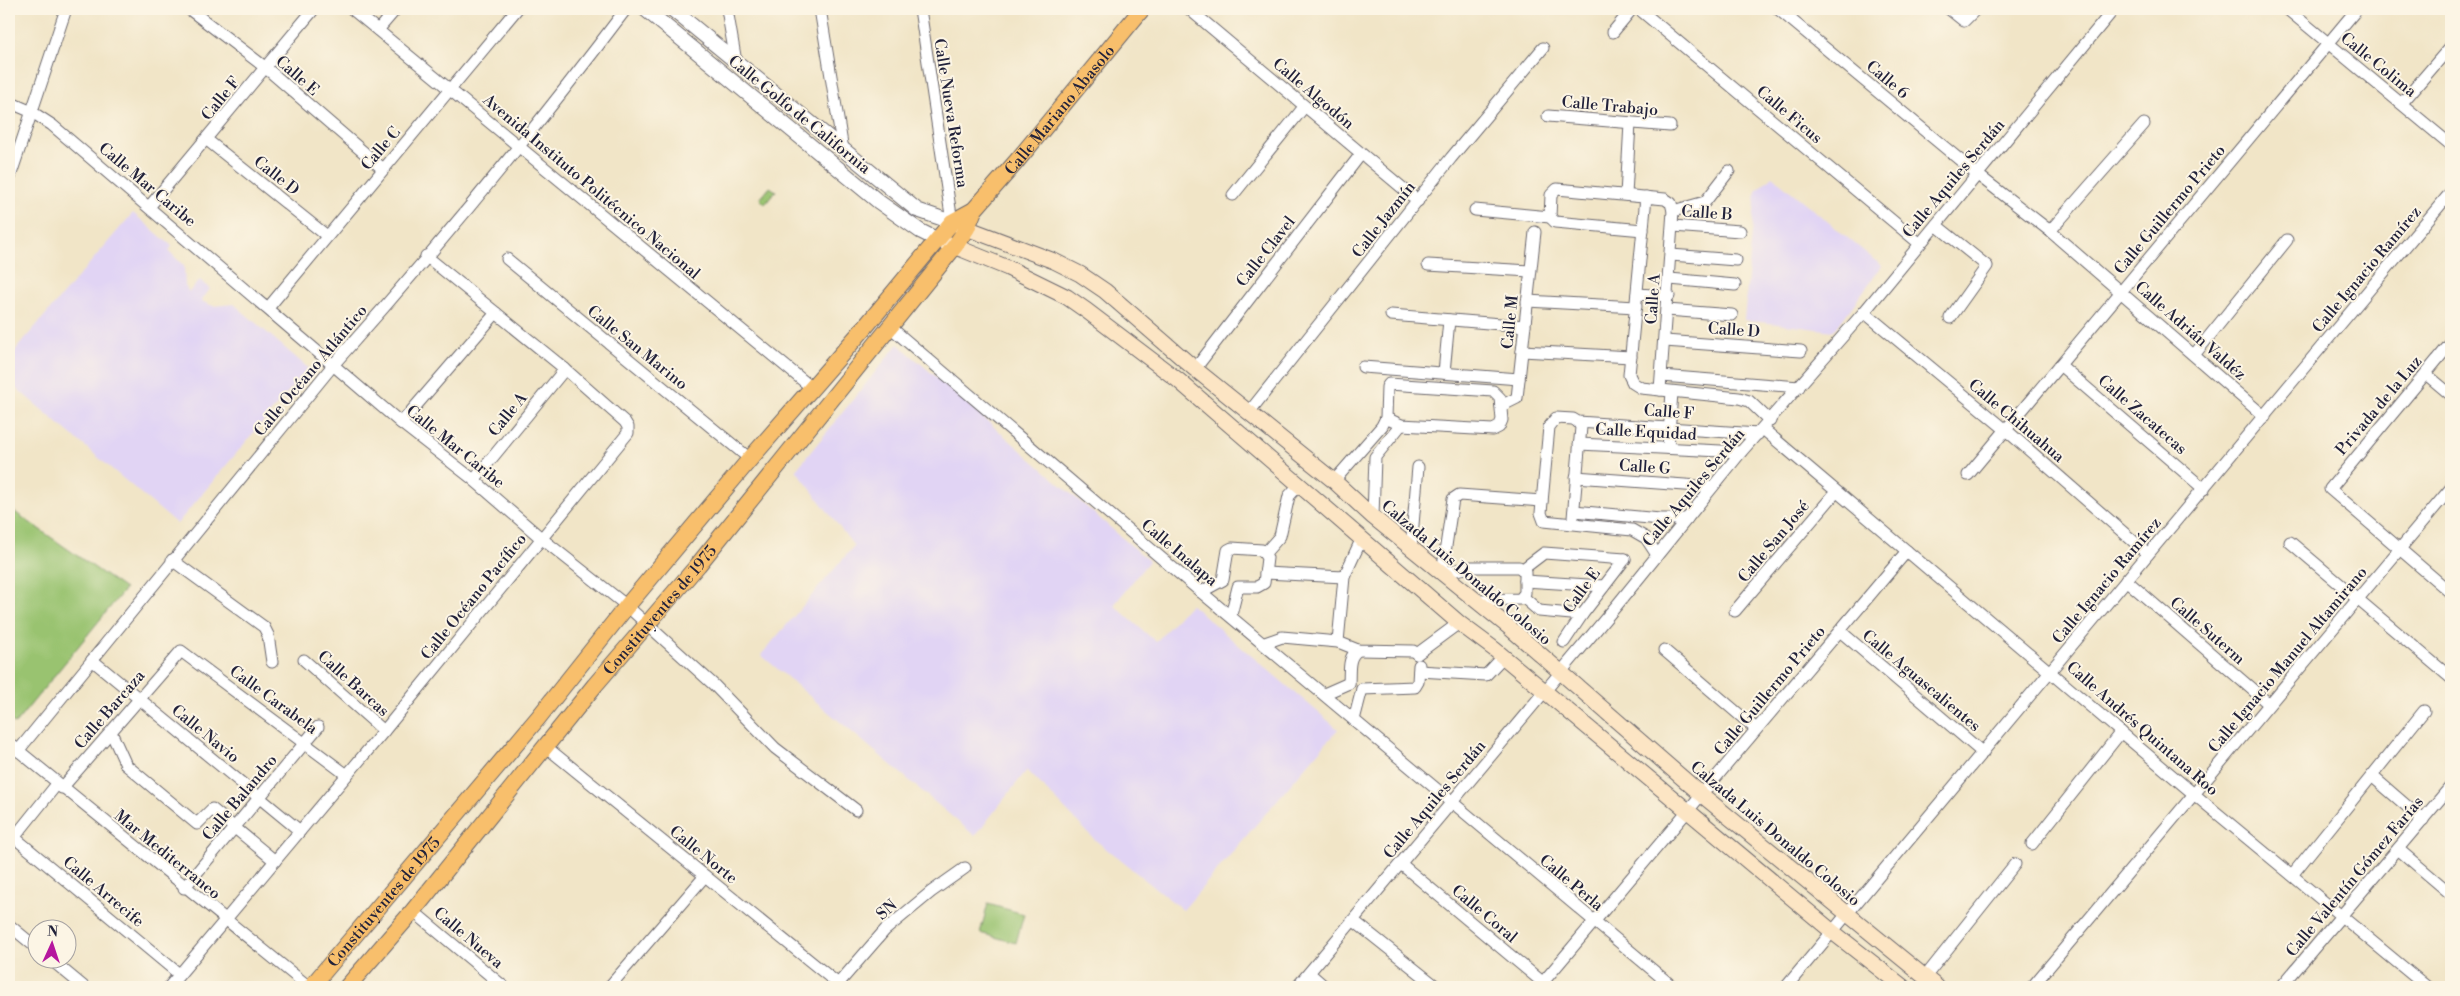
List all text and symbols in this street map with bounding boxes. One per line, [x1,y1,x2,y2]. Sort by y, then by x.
street label: Calle Colima [2336,28,2421,102]
street label: Calle Nueva Reforma [929,37,973,190]
street label: Calle Mariano Abasolo [1001,41,1119,179]
street label: Calle E [272,51,323,100]
street label: Calle Golfo de California [724,51,875,179]
street label: Calle Algodón [1268,54,1359,134]
street label: Calle 6 [1862,56,1913,104]
street label: Calle F [197,73,244,125]
street label: Calle Ficus [1752,81,1826,148]
street label: Avenida Instituto Politécnico Nacional [478,89,704,284]
street label: Calle Trabajo [1561,92,1659,120]
street label: Calle Aquiles Serdán [1898,115,2010,242]
street label: Calle C [357,123,405,175]
street label: Calle Mar Caribe [95,138,200,231]
street label: Calle Guillermo Prieto [2110,141,2230,279]
street label: Calle D [250,152,303,200]
street label: Calle Jazmín [1348,177,1420,262]
street label: Calle B [1681,201,1733,225]
street label: Calle Ignacio Ramírez [2308,202,2426,337]
street label: Calle Clavel [1232,212,1300,291]
street label: Calle A [1641,272,1665,325]
street label: Calle Adrián Valdéz [2131,277,2250,385]
street label: Calle M [1497,294,1523,350]
street label: Calle Océano Atlántico [250,301,372,441]
street label: Calle San Marino [583,301,692,394]
street label: Calle D [1707,318,1761,342]
street label: Privada de la Luz [2331,352,2426,460]
street label: Calle Zacatecas [2094,371,2191,459]
street label: Calle Chihuahua [1964,375,2069,467]
street label: Calle A [484,388,532,441]
street label: Calle F [1643,400,1695,424]
street label: Calle Mar Caribe [402,401,509,493]
street label: Calle Equidad [1595,419,1697,445]
street label: Calle Aquiles Serdán [1638,424,1750,551]
street label: Calle G [1618,455,1672,479]
street label: Calzada Luis Donaldo Colosio [1377,496,1555,650]
street label: Calle San José [1734,497,1814,587]
street label: Calle Ignacio Ramírez [2048,513,2166,648]
street label: Calle Inalapa [1137,515,1222,591]
street label: Calle Océano Pacífico [417,529,531,664]
street label: Constituyentes de 1975 [599,541,721,679]
street label: Calle Ignacio Manuel Altamirano [2204,562,2372,757]
street label: Calle E [1559,564,1605,617]
street label: Calle Suterm [2166,593,2249,669]
street label: Calle Guillermo Prieto [1710,622,1830,760]
street label: Calle Aguascalientes [1858,625,1985,736]
street label: Calle Barcas [313,646,393,721]
street label: Calle Andrés Quintana Roo [2062,657,2222,800]
street label: Calle Carabela [225,661,322,739]
street label: Calle Barcaza [70,665,150,753]
street label: Calle Navio [167,700,243,767]
street label: Calle Aquiles Serdán [1379,736,1491,863]
street label: Calle Balandro [198,750,282,845]
street label: Calzada Luis Donaldo Colosio [1686,757,1864,911]
street label: Calle Valentín Gómez Farías [2282,792,2428,961]
street label: Mar Mediterraneo [110,806,225,904]
street label: Calle Norte [665,821,741,888]
street label: Constituyentes de 1975 [323,833,445,971]
street label: Calle Perla [1535,850,1608,916]
street label: Calle Arrecife [59,852,148,932]
street label: Calle Coral [1447,881,1521,947]
street label: SN [872,895,901,924]
street label: Calle Nueva [429,903,508,973]
north arrow [28,918,78,968]
text: N [47,923,59,941]

